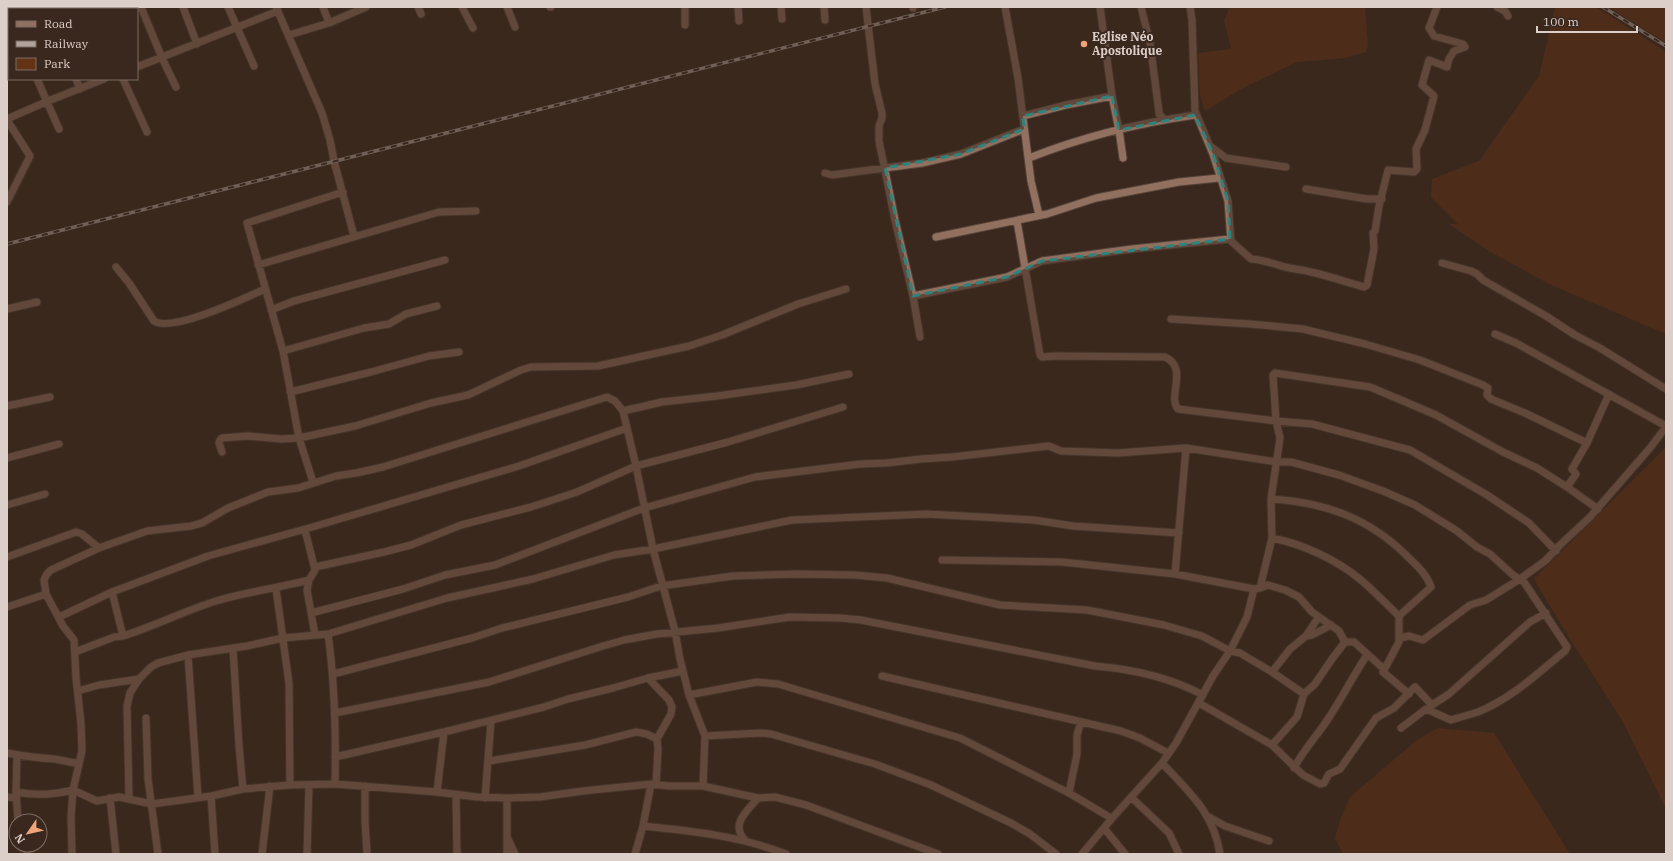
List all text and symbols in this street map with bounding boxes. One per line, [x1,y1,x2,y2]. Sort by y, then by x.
legend [8,8,138,80]
scale bar [1537,8,1637,34]
text: 100 m [1543,14,1579,29]
text: Road [44,16,73,31]
place label: Eglise Néo Apostolique [1092,29,1163,58]
text: Railway [44,36,89,51]
marker: Eglise Néo Apostolique [1079,39,1089,49]
text: Park [44,56,70,71]
north arrow [8,813,48,853]
text: N [11,831,28,846]

